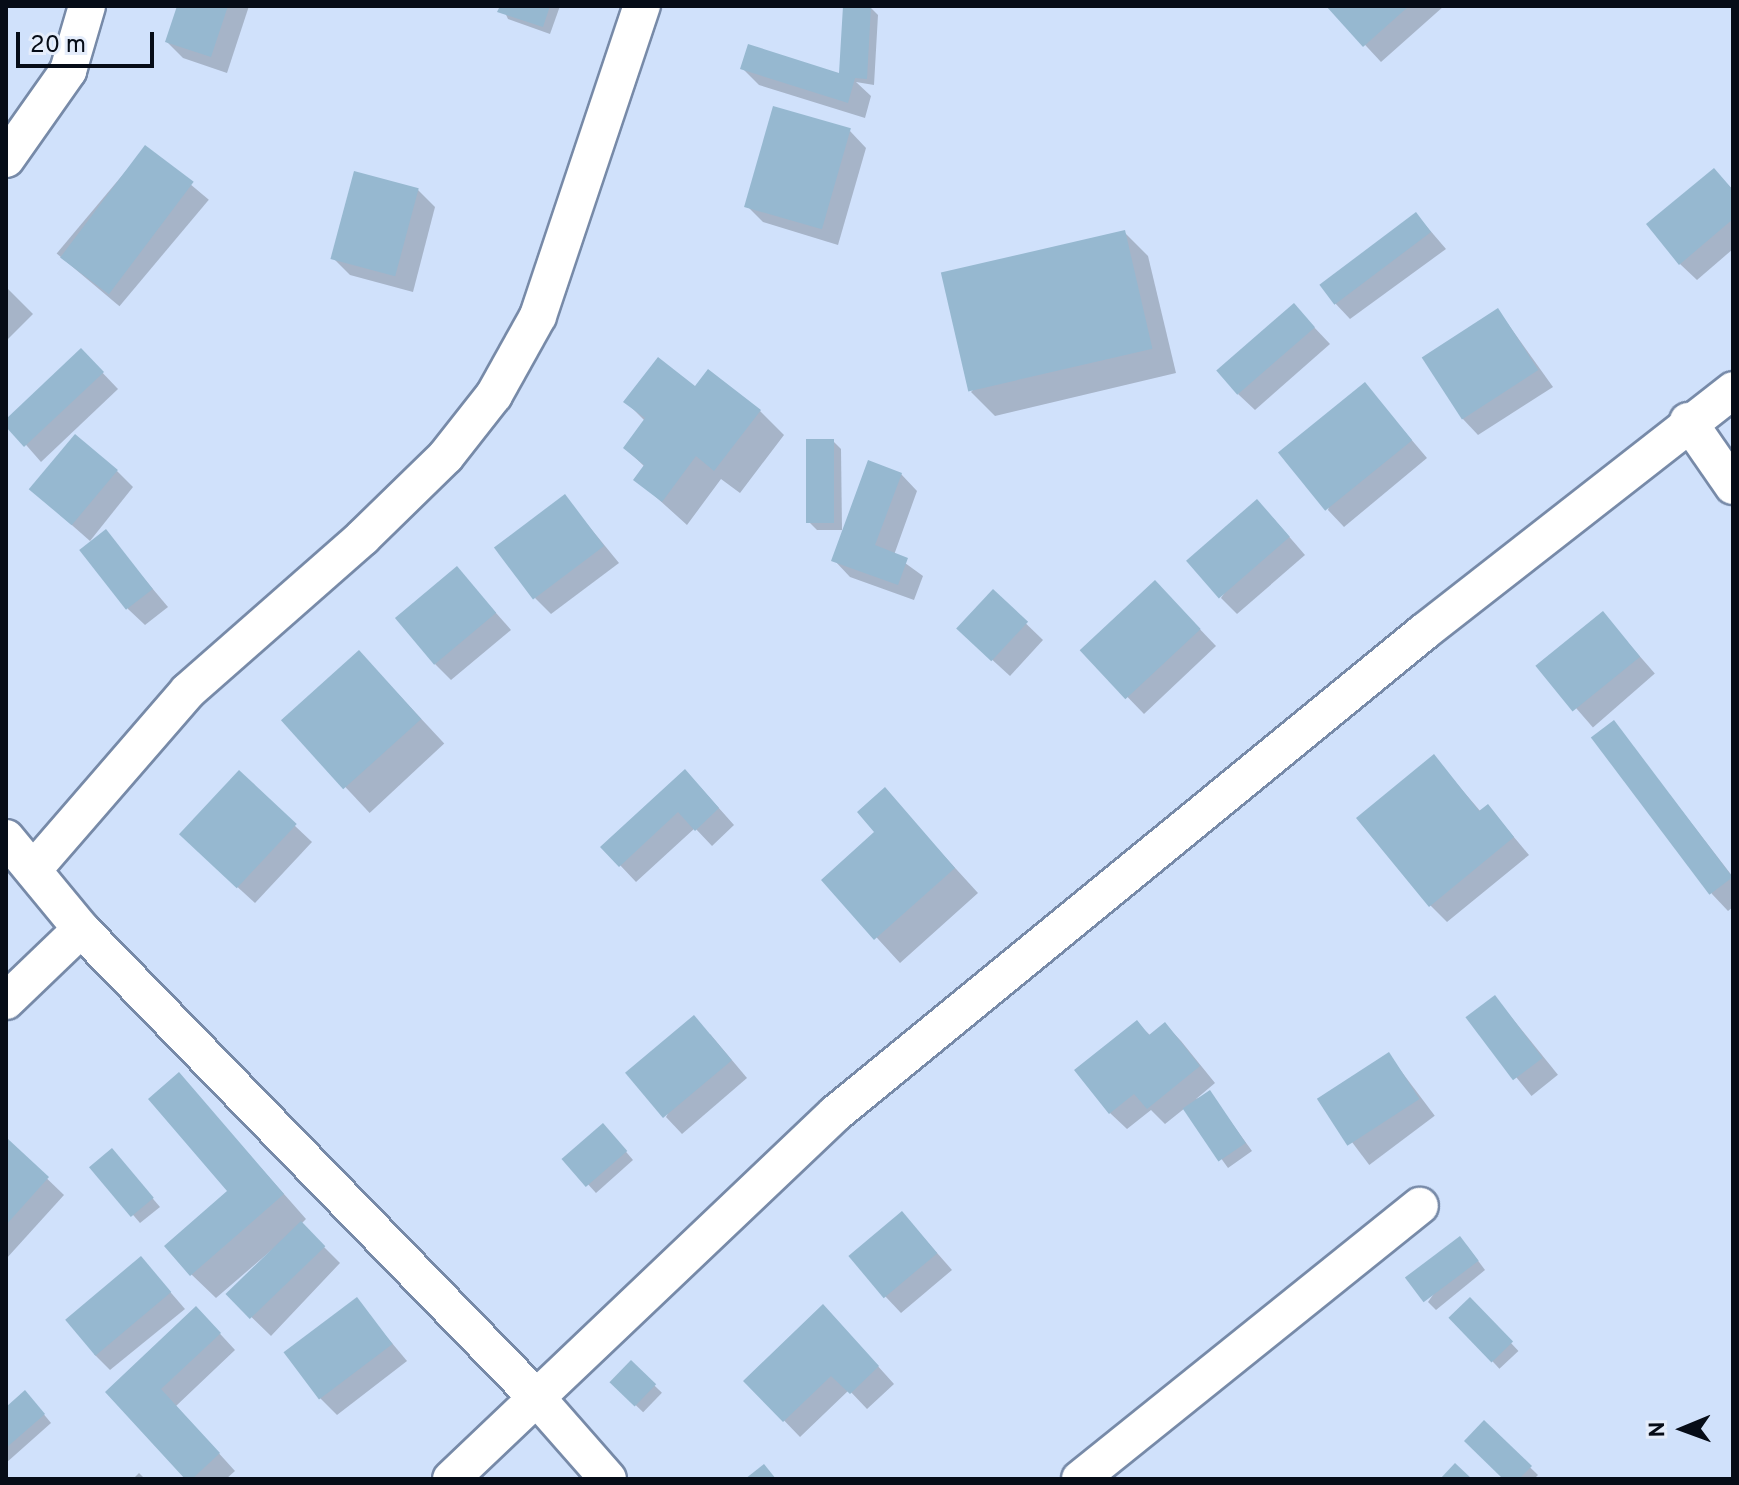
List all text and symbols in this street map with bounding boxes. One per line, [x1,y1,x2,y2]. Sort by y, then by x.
scale bar [20,16,158,66]
text: 20 m [30,31,86,61]
north arrow [1643,1389,1723,1469]
text: N [1645,1421,1672,1438]

